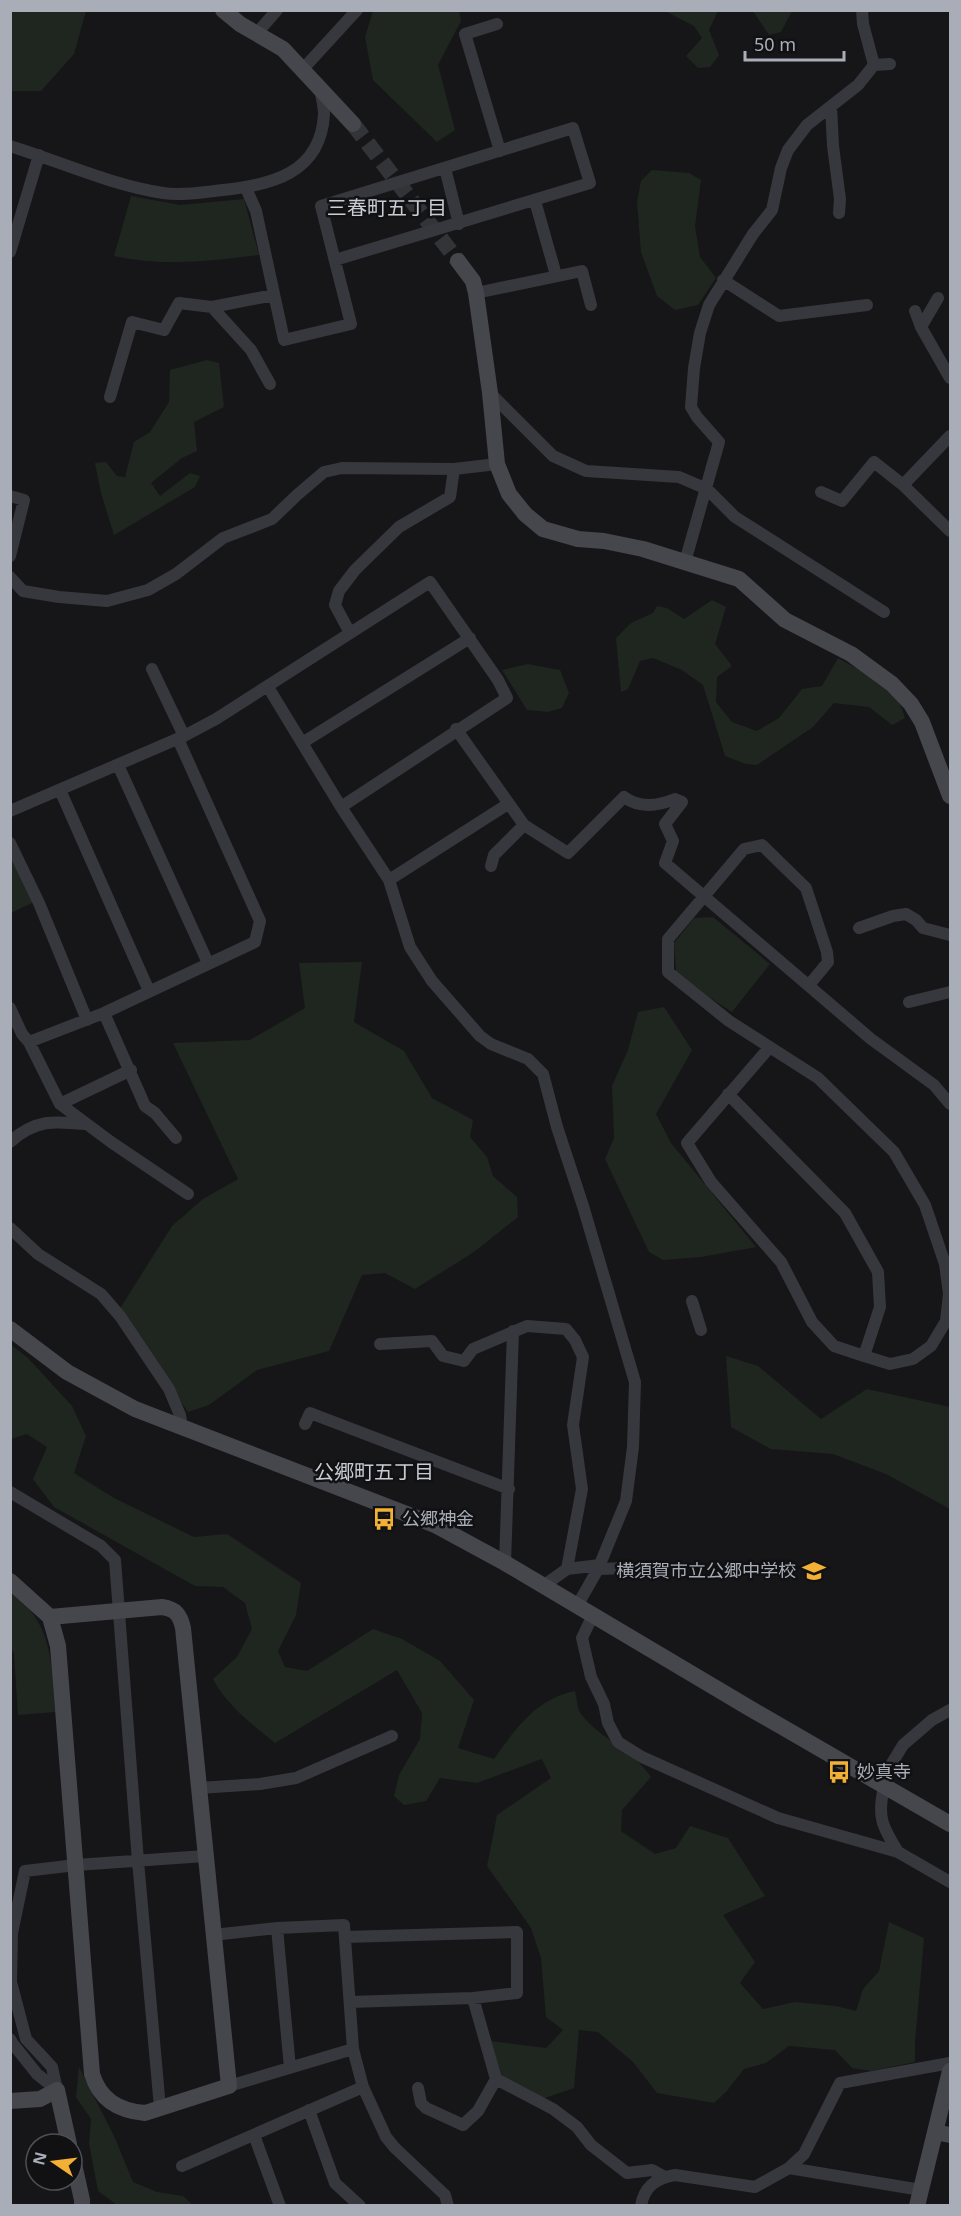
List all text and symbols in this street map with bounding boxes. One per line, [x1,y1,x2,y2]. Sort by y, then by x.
scale bar [745,24,844,62]
text: 50 m [754,32,796,56]
district label: 三春町五丁目 [327,194,447,221]
district label: 公郷町五丁目 [314,1458,434,1485]
bus stop icon: 公郷神金 [371,1506,397,1532]
place label: 公郷神金 [402,1506,474,1530]
place label: 横須賀市立公郷中学校 [616,1558,796,1582]
school or university icon: 横須賀市立公郷中学校 [801,1558,827,1584]
bus stop icon: 妙真寺 [826,1759,852,1785]
place label: 妙真寺 [857,1759,911,1783]
north arrow [24,2132,84,2192]
text: N [27,2149,52,2167]

